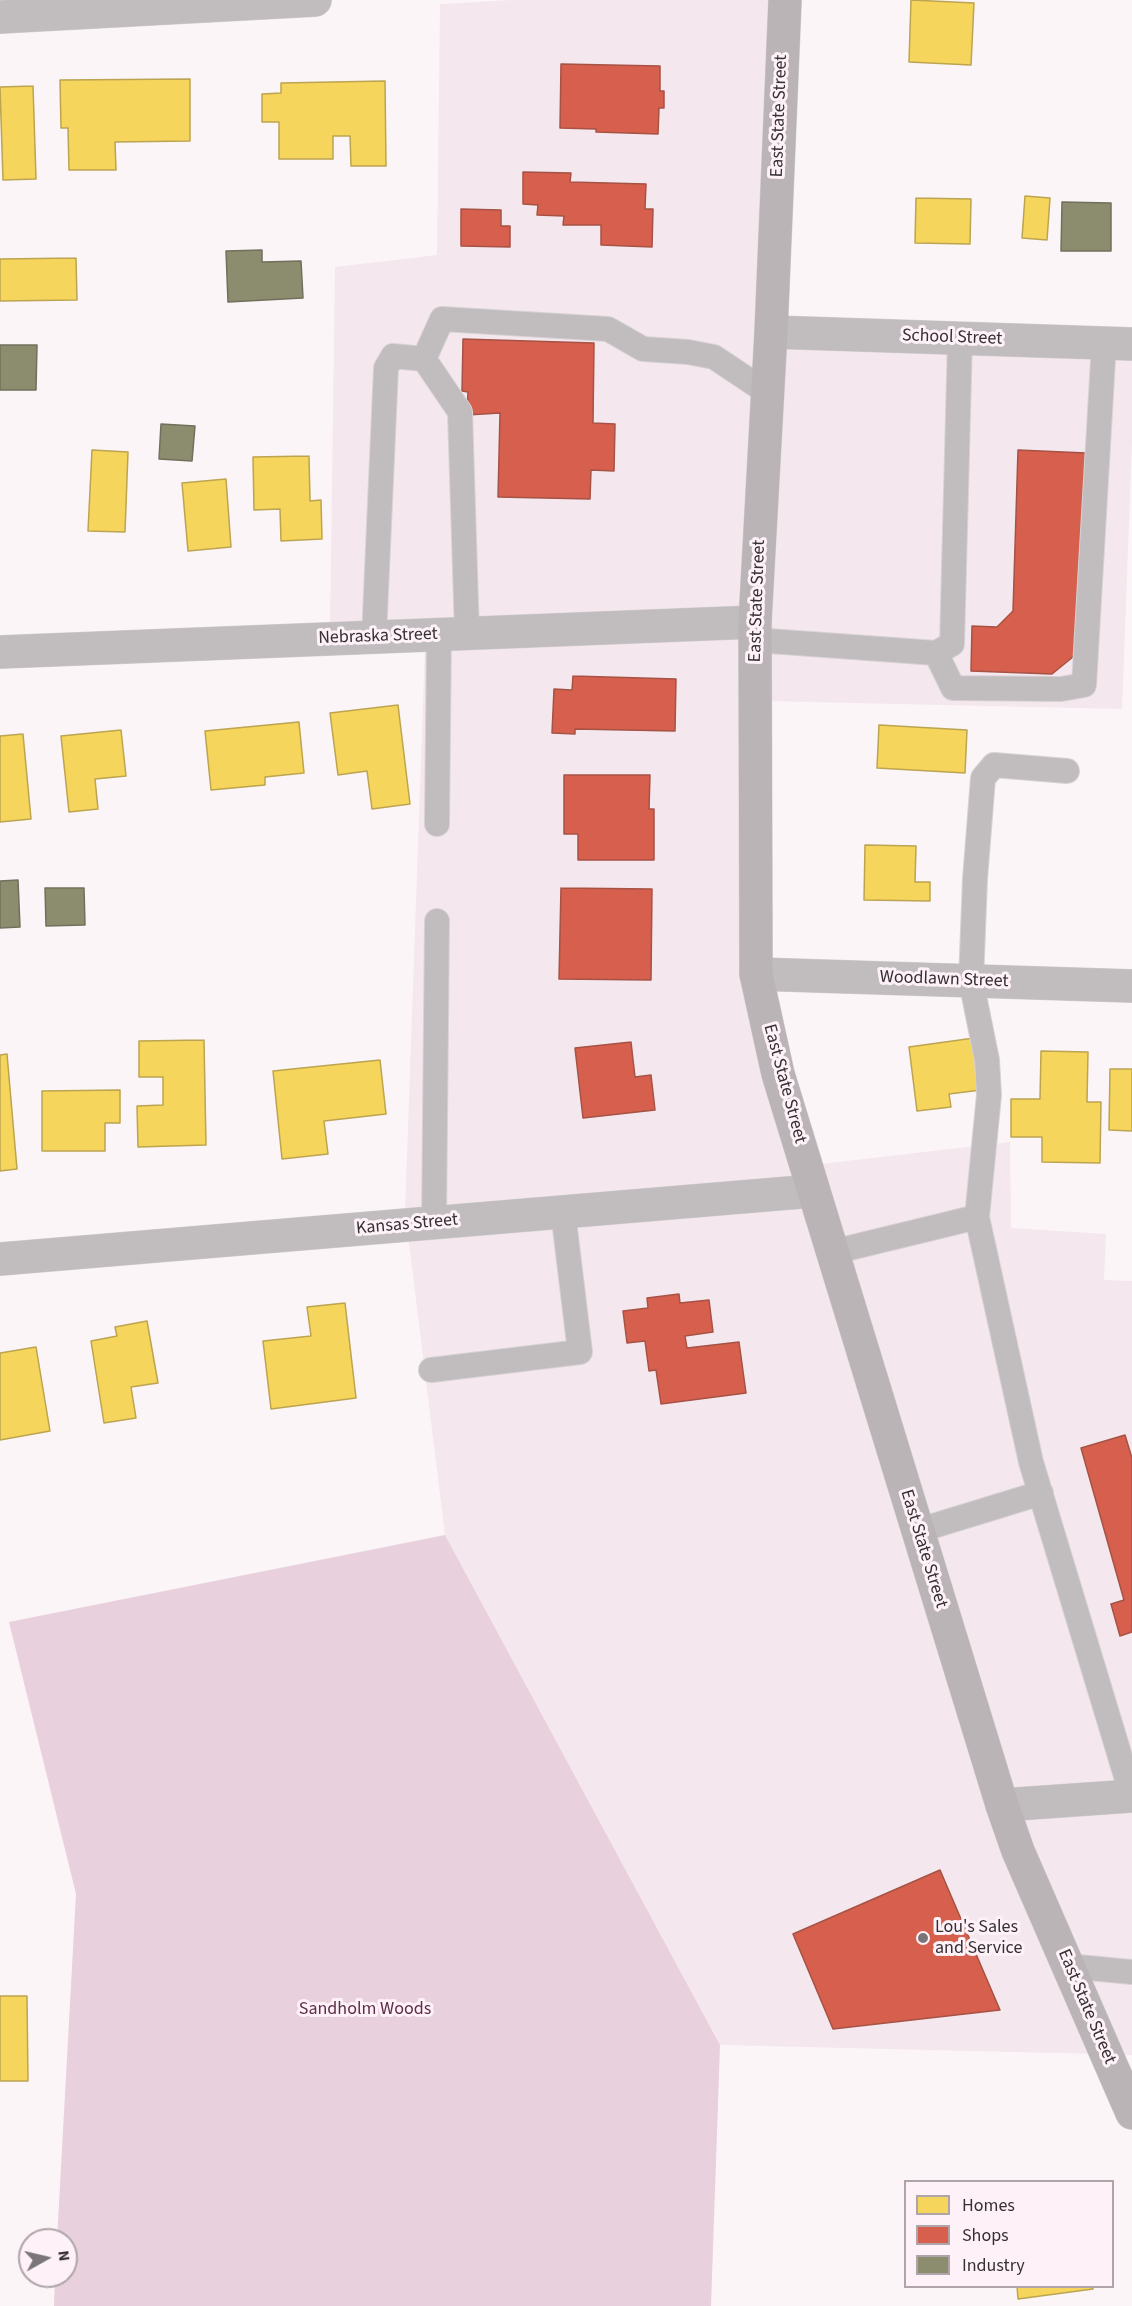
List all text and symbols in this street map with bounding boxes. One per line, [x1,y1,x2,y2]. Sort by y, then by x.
street label: East State Street [767,54,793,178]
street label: School Street [901,325,1003,351]
street label: East State Street [745,539,771,663]
street label: Nebraska Street [318,624,438,650]
street label: Woodlawn Street [879,967,1009,993]
street label: East State Street [758,1022,810,1146]
street label: Kansas Street [355,1210,459,1240]
street label: East State Street [895,1487,951,1611]
place label: Lou's Sales and Service [935,1917,1022,1960]
marker: Lou's Sales and Service [916,1931,930,1945]
street label: East State Street [1052,1946,1120,2068]
park label: Sandholm Woods [299,1999,431,2021]
legend [904,2180,1114,2288]
text: Homes [962,2193,1015,2218]
text: Shops [962,2223,1009,2248]
north arrow [18,2228,78,2288]
text: N [52,2249,75,2263]
text: Industry [962,2253,1025,2278]

